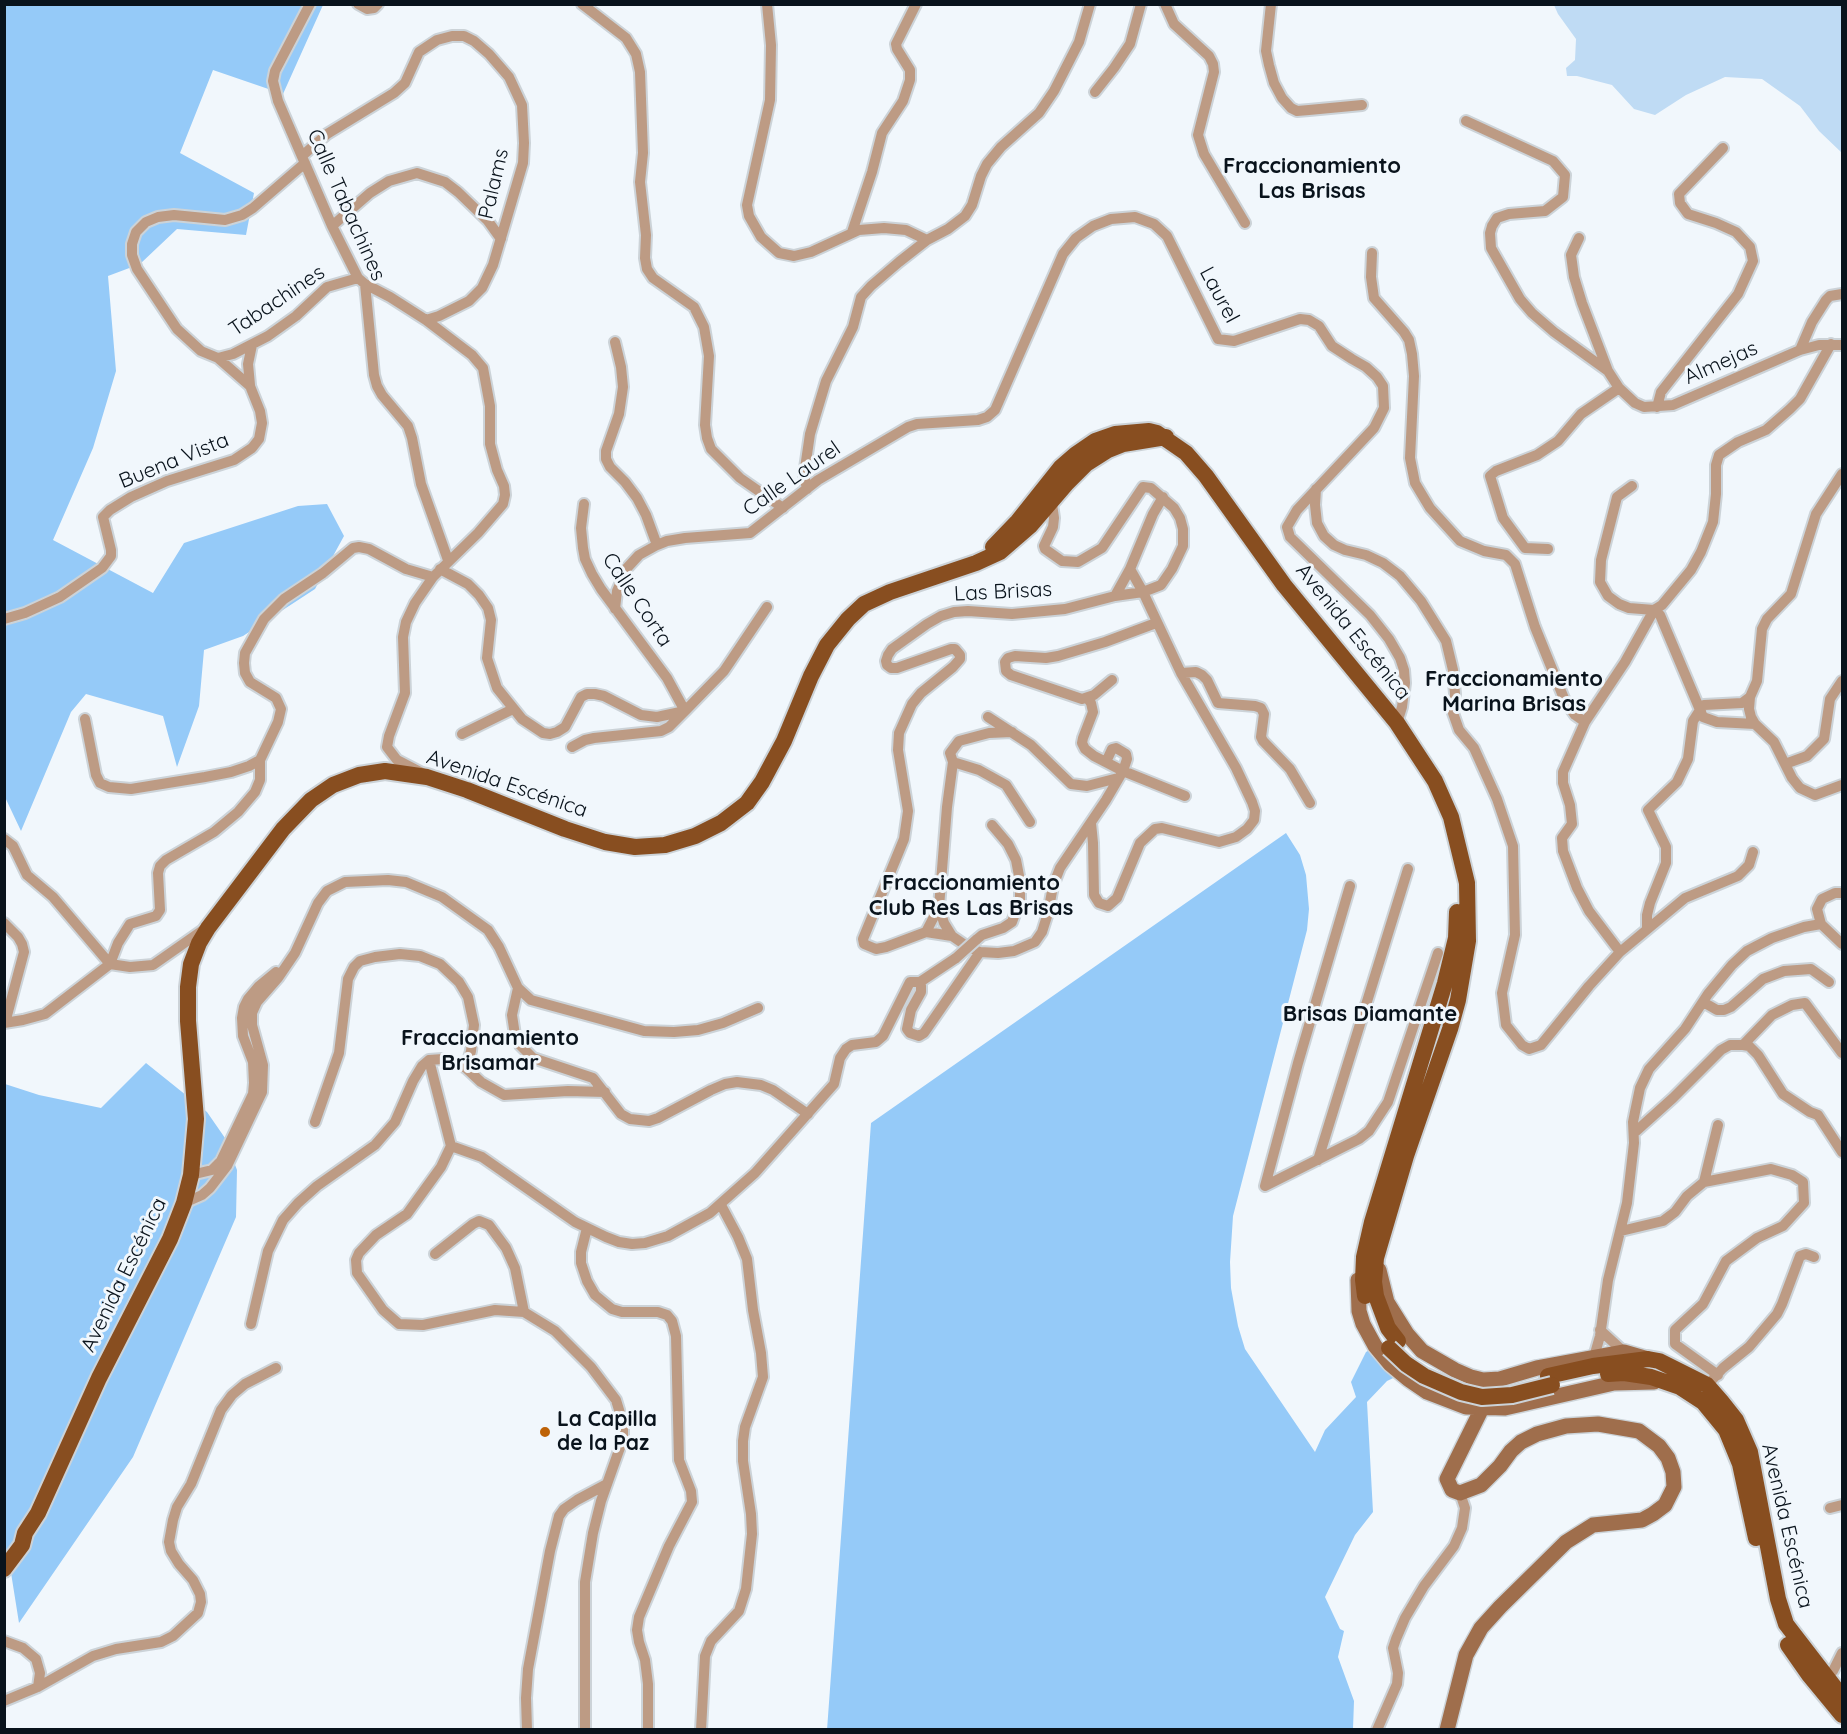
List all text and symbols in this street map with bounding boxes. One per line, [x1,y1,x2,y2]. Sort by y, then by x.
street label: Calle Tabachines [301,125,391,285]
street label: Palams [474,146,514,222]
district label: Fraccionamiento Las Brisas [1223,153,1401,204]
street label: Tabachines [224,260,330,342]
street label: Laurel [1194,263,1244,327]
street label: Almejas [1680,336,1762,390]
street label: Buena Vista [115,428,233,494]
street label: Calle Laurel [738,436,846,522]
street label: Calle Corta [596,548,678,652]
street label: Avenida Escénica [1290,559,1416,705]
street label: Las Brisas [953,577,1053,607]
district label: Fraccionamiento Marina Brisas [1425,666,1603,718]
street label: Avenida Escénica [423,745,591,823]
district label: Fraccionamiento Club Res Las Brisas [869,870,1073,921]
district label: Brisas Diamante [1283,1001,1457,1027]
district label: Fraccionamiento Brisamar [401,1025,579,1076]
street label: Avenida Escénica [76,1194,172,1356]
place label: La Capilla de la Paz [557,1407,657,1457]
marker: La Capilla de la Paz [538,1425,552,1439]
street label: Avenida Escénica [1756,1441,1818,1611]

